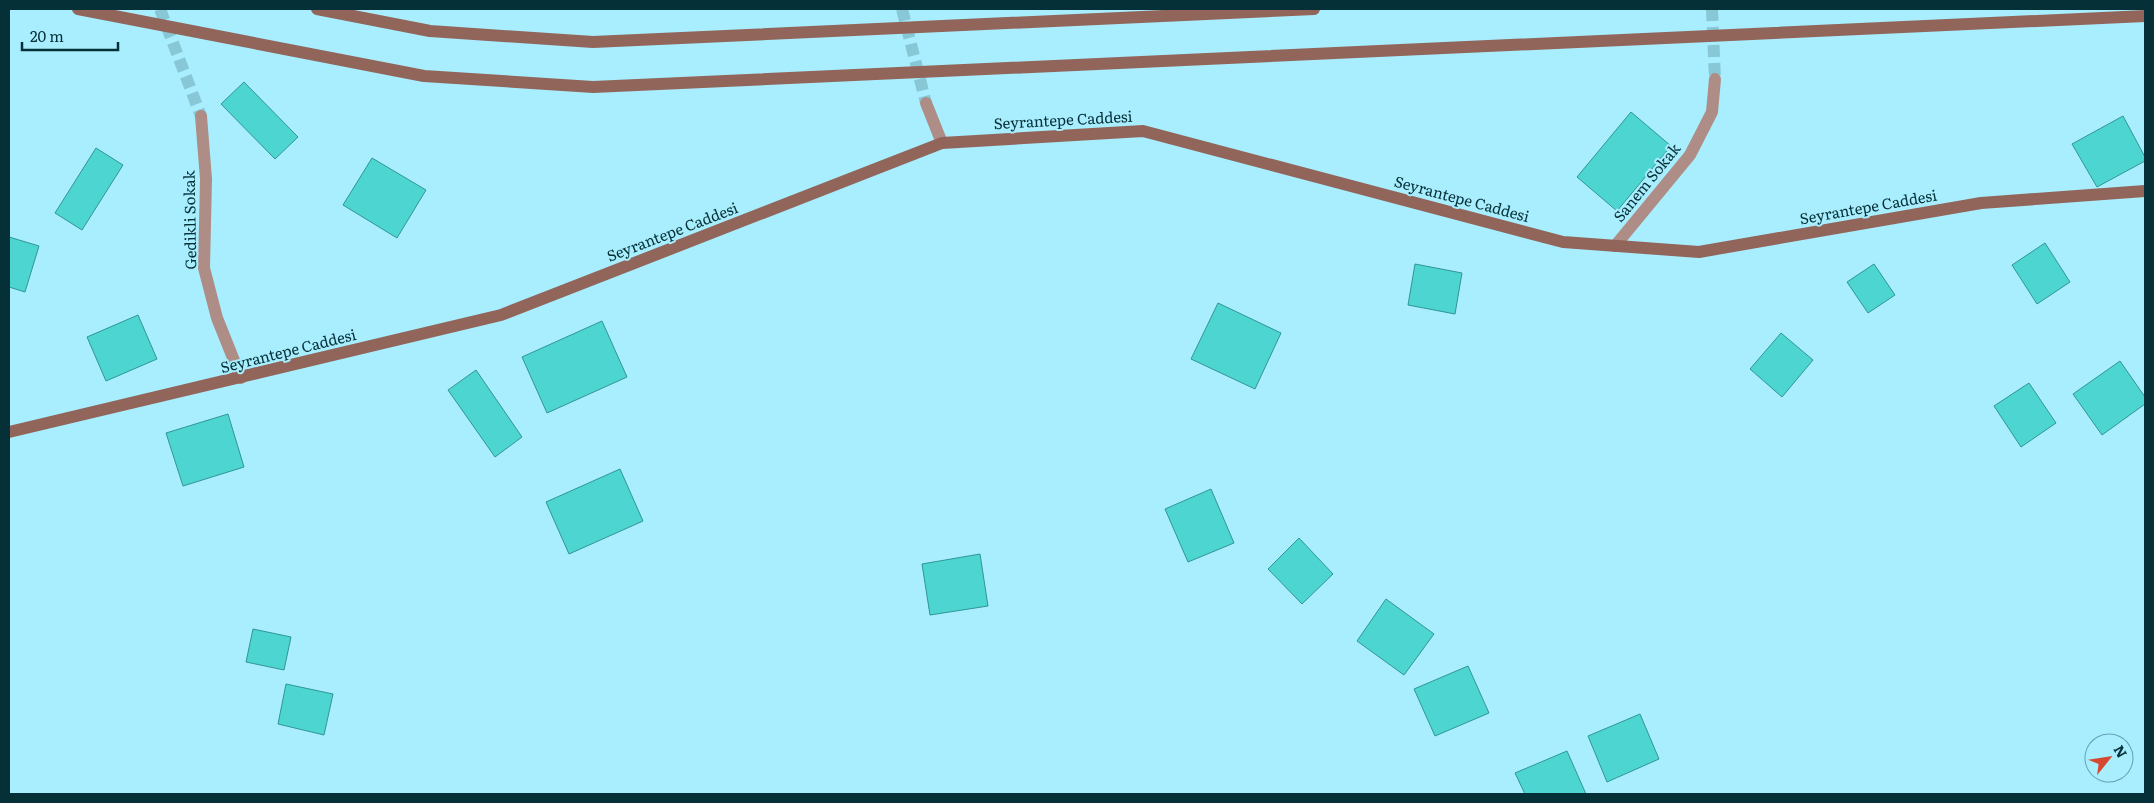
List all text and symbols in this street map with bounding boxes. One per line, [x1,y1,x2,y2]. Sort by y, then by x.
scale bar [22,20,119,52]
text: 20 m [30,24,64,47]
street label: Seyrantepe Caddesi [993,104,1133,134]
street label: Sanem Sokak [1607,137,1686,226]
street label: Gedikli Sokak [177,169,201,270]
street label: Seyrantepe Caddesi [1392,169,1532,227]
street label: Seyrantepe Caddesi [1798,183,1938,229]
street label: Seyrantepe Caddesi [603,195,741,267]
street label: Seyrantepe Caddesi [218,322,358,378]
north arrow [2084,733,2134,783]
text: N [2110,741,2133,761]

